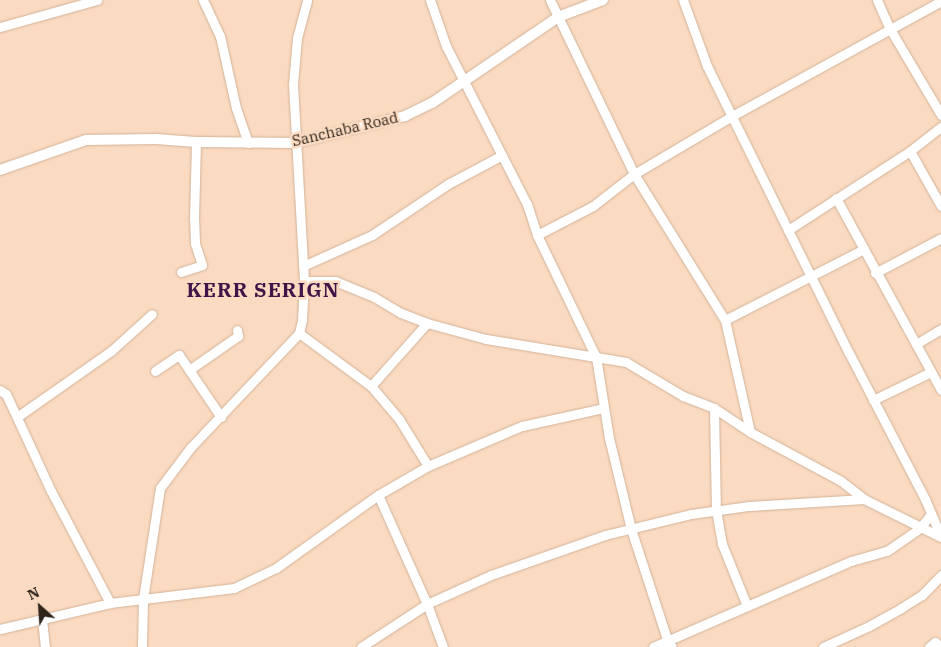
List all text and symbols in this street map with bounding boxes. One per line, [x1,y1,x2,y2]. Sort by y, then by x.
street label: Sanchaba Road [290,108,400,150]
district label: KERR SERIGN [185,277,341,301]
north arrow [15,582,65,632]
text: N [24,583,42,604]

